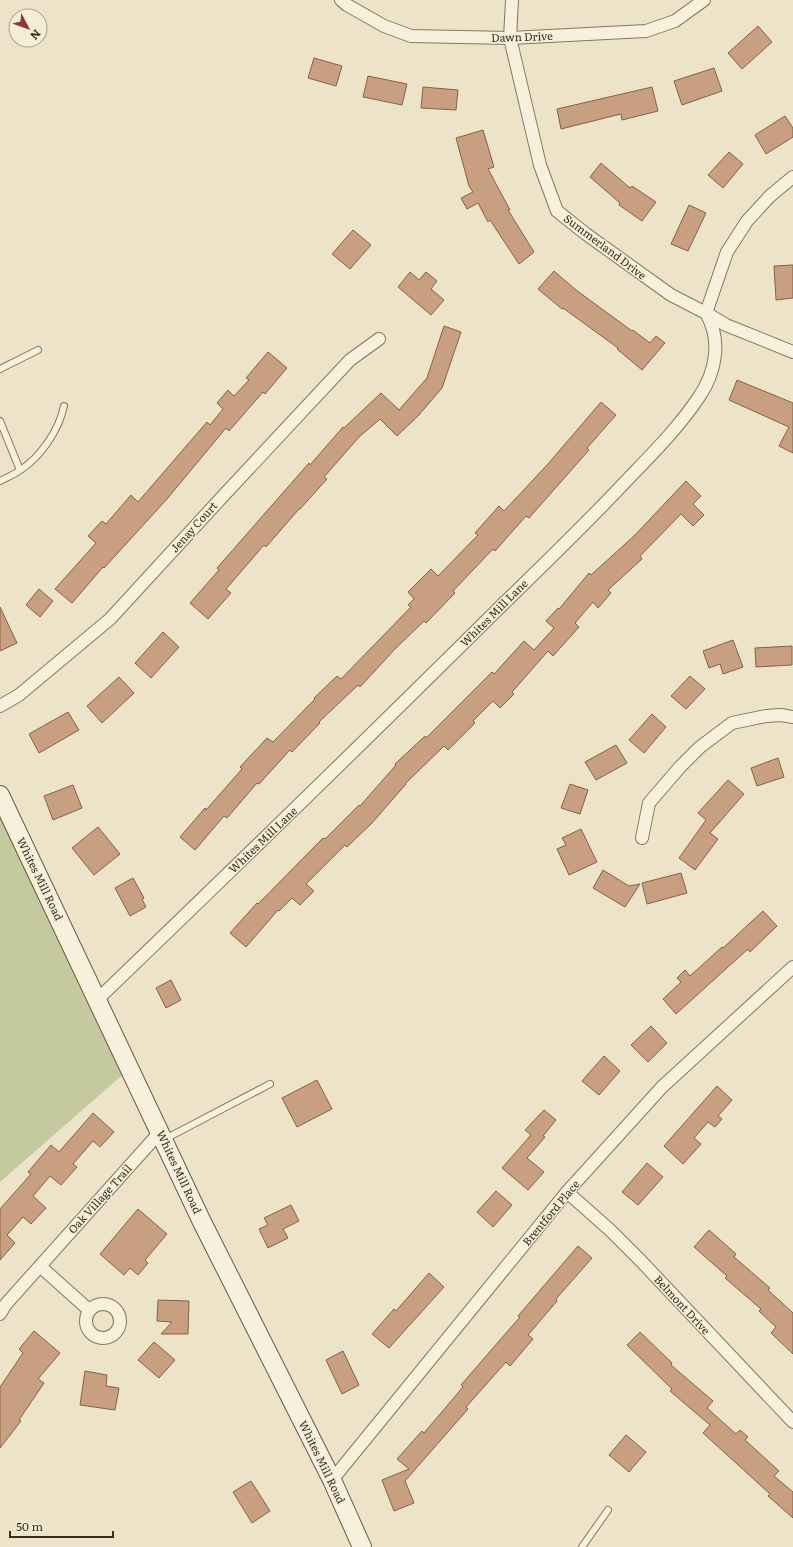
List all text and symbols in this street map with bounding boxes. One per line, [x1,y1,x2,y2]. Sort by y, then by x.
north arrow [8,8,48,48]
text: N [27,26,45,44]
street label: Dawn Drive [491,27,553,45]
street label: Summerland Drive [561,210,650,283]
street label: Jenay Court [166,497,221,555]
street label: Whites Mill Lane [456,575,531,650]
street label: Whites Mill Lane [225,802,300,876]
street label: Whites Mill Road [14,834,68,923]
street label: Whites Mill Road [154,1127,206,1216]
street label: Oak Village Trail [64,1160,135,1236]
street label: Brentford Place [518,1176,583,1249]
street label: Belmont Drive [651,1271,715,1338]
street label: Whites Mill Road [296,1417,350,1506]
scale bar [10,1513,113,1539]
text: 50 m [16,1517,43,1535]

